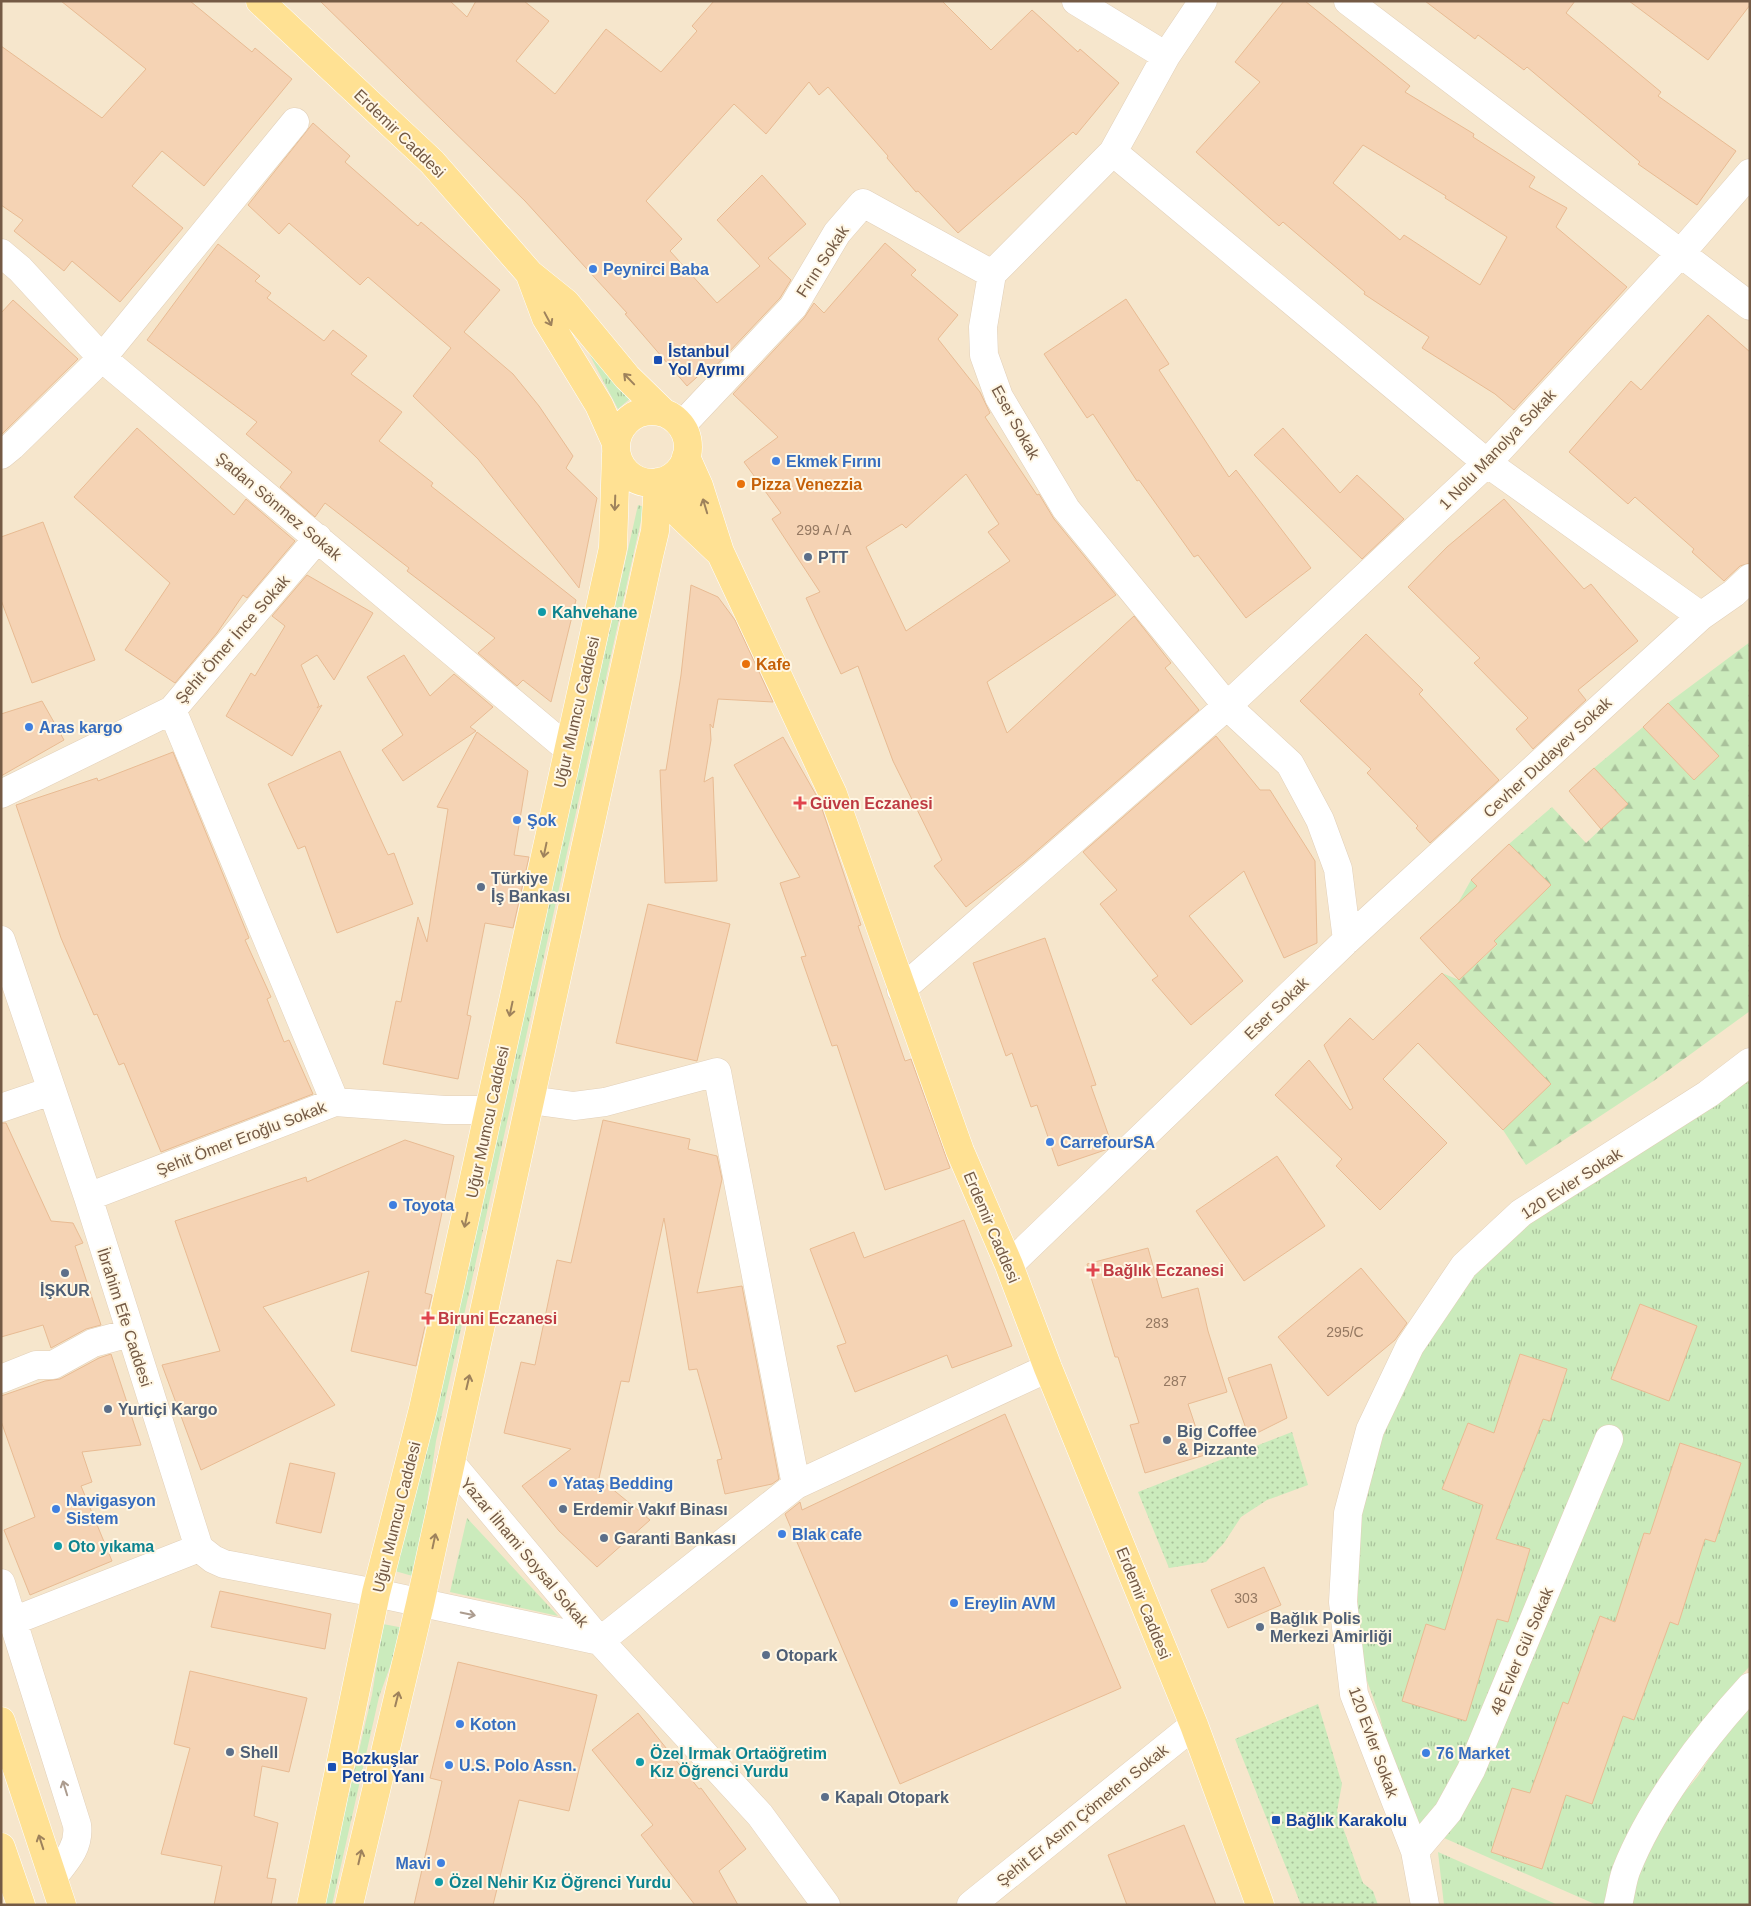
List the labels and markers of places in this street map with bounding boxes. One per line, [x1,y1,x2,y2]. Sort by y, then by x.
place label: Peynirci Baba [603,261,709,278]
marker: Peynirci Baba [587,263,599,275]
place label: İstanbul Yol Ayrımı [668,343,745,378]
marker: İstanbul Yol Ayrımı [652,354,664,366]
place label: Ekmek Fırını [786,453,881,470]
marker: Ekmek Fırını [770,455,782,467]
place label: Pizza Venezzia [751,476,862,493]
marker: Pizza Venezzia [735,478,747,490]
place label: PTT [818,549,848,566]
marker: PTT [802,551,814,563]
place label: Kahvehane [552,604,637,621]
marker: Kahvehane [536,606,548,618]
place label: Kafe [756,656,791,673]
marker: Kafe [740,658,752,670]
place label: Aras kargo [39,719,123,736]
marker: Aras kargo [23,721,35,733]
place label: Güven Eczanesi [810,795,933,812]
marker: Güven Eczanesi [794,797,806,809]
place label: Şok [527,812,556,829]
marker: Şok [511,814,523,826]
place label: Türkiye İş Bankası [491,870,570,905]
marker: Türkiye İş Bankası [475,881,487,893]
place label: CarrefourSA [1060,1134,1156,1151]
marker: CarrefourSA [1044,1136,1056,1148]
place label: Toyota [403,1197,454,1214]
marker: Toyota [387,1199,399,1211]
place label: Bağlık Eczanesi [1103,1262,1224,1279]
marker: Bağlık Eczanesi [1087,1264,1099,1276]
marker: İŞKUR [59,1267,71,1279]
place label: İŞKUR [40,1282,90,1299]
place label: Biruni Eczanesi [438,1310,557,1327]
marker: Biruni Eczanesi [422,1312,434,1324]
place label: Yurtiçi Kargo [118,1401,218,1418]
marker: Yurtiçi Kargo [102,1403,114,1415]
place label: Big Coffee & Pizzante [1177,1423,1257,1458]
marker: Big Coffee & Pizzante [1161,1434,1173,1446]
place label: Yataş Bedding [563,1475,673,1492]
marker: Yataş Bedding [547,1477,559,1489]
place label: Navigasyon Sistem [66,1492,156,1527]
place label: Erdemir Vakıf Binası [573,1501,728,1518]
marker: Navigasyon Sistem [50,1503,62,1515]
marker: Erdemir Vakıf Binası [557,1503,569,1515]
place label: Blak cafe [792,1526,862,1543]
marker: Blak cafe [776,1528,788,1540]
place label: Garanti Bankası [614,1530,736,1547]
marker: Garanti Bankası [598,1532,610,1544]
place label: Oto yıkama [68,1538,154,1555]
marker: Oto yıkama [52,1540,64,1552]
place label: Ereylin AVM [964,1595,1056,1612]
marker: Ereylin AVM [948,1597,960,1609]
place label: Bağlık Polis Merkezi Amirliği [1270,1610,1392,1645]
marker: Bağlık Polis Merkezi Amirliği [1254,1621,1266,1633]
place label: Otopark [776,1647,837,1664]
marker: Otopark [760,1649,772,1661]
place label: Koton [470,1716,516,1733]
marker: Koton [454,1718,466,1730]
place label: Shell [240,1744,278,1761]
place label: Özel Irmak Ortaöğretim Kız Öğrenci Yurdu [650,1744,827,1780]
place label: 76 Market [1436,1745,1510,1762]
marker: Shell [224,1746,236,1758]
marker: 76 Market [1420,1747,1432,1759]
place label: Bozkuşlar Petrol Yanı [342,1750,424,1785]
marker: Özel Irmak Ortaöğretim Kız Öğrenci Yurdu [634,1756,646,1768]
place label: U.S. Polo Assn. [459,1757,577,1774]
marker: U.S. Polo Assn. [443,1759,455,1771]
marker: Bozkuşlar Petrol Yanı [326,1761,338,1773]
place label: Kapalı Otopark [835,1789,949,1806]
marker: Kapalı Otopark [819,1791,831,1803]
place label: Bağlık Karakolu [1286,1812,1407,1829]
marker: Bağlık Karakolu [1270,1814,1282,1826]
place label: Mavi [395,1855,431,1872]
marker: Mavi [435,1857,447,1869]
place label: Özel Nehir Kız Öğrenci Yurdu [449,1873,671,1891]
marker: Özel Nehir Kız Öğrenci Yurdu [433,1876,445,1888]

